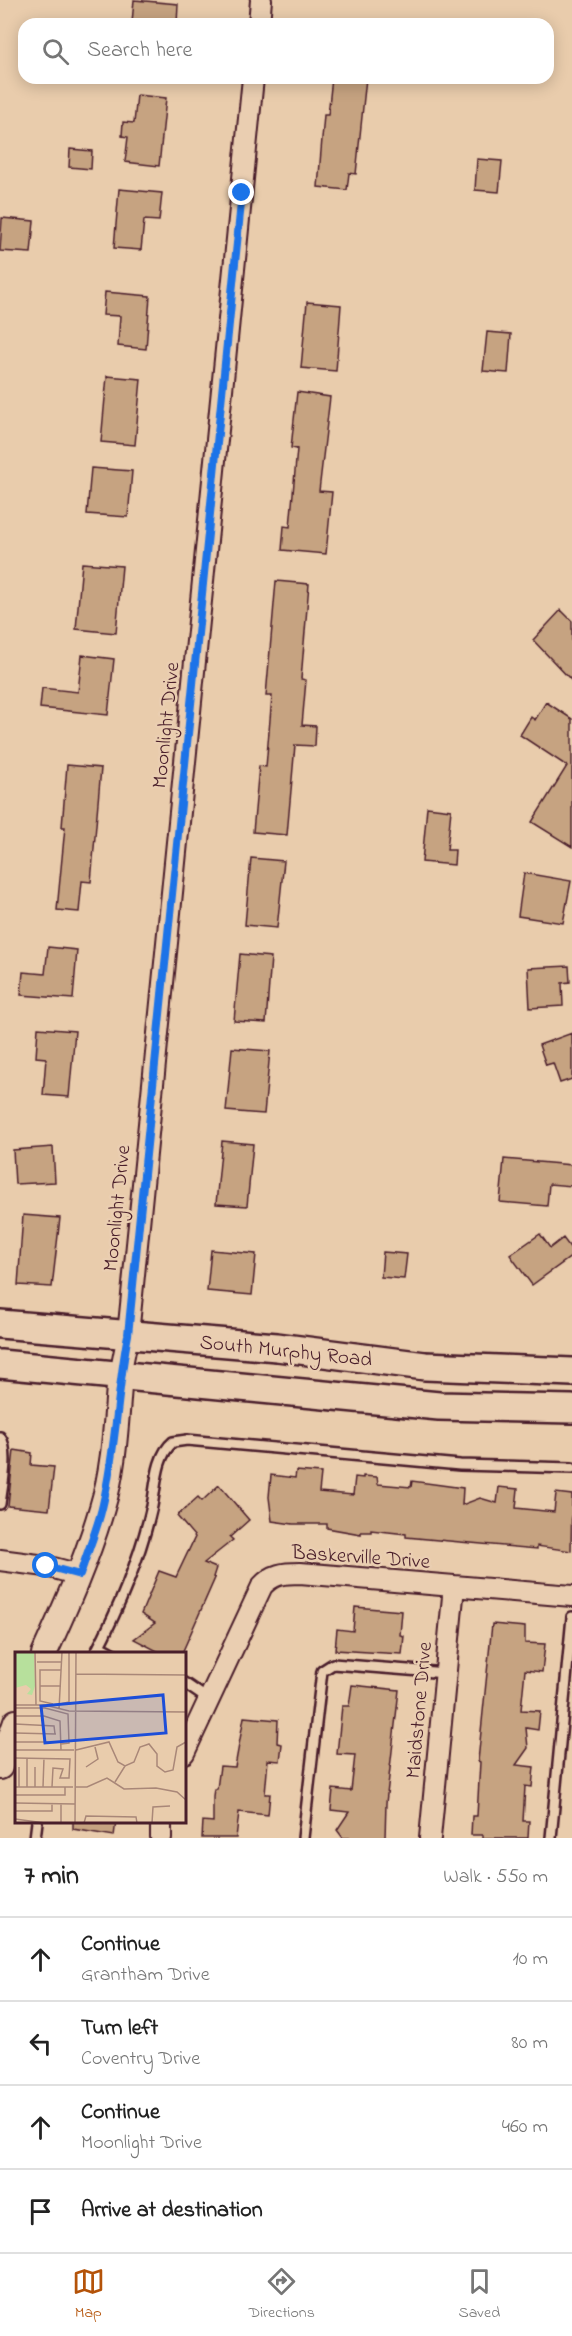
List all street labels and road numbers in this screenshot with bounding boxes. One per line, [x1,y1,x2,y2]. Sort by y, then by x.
street label: Moonlight Drive [145,660,191,790]
street label: Moonlight Drive [96,1143,142,1273]
street label: South Murphy Road [198,1328,374,1378]
street label: Baskerville Drive [290,1538,432,1578]
street label: Maidstone Drive [399,1640,441,1780]

